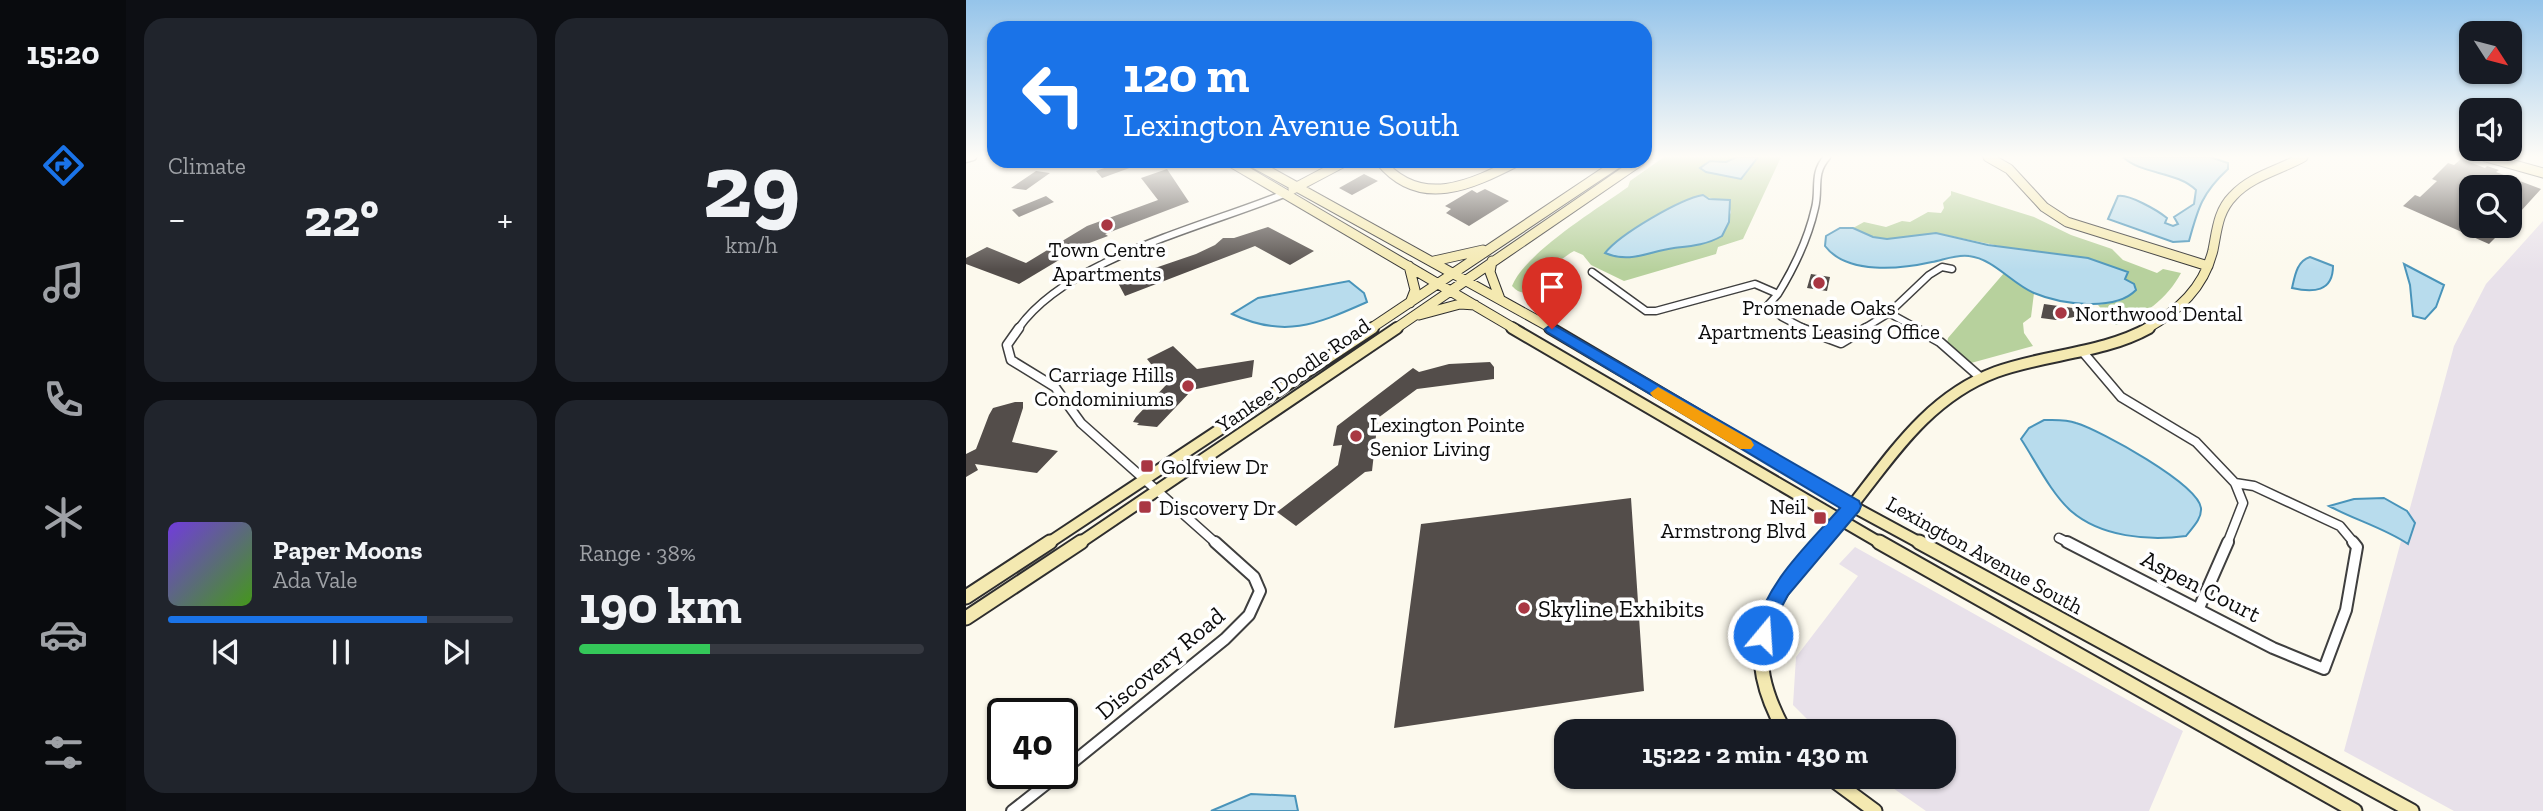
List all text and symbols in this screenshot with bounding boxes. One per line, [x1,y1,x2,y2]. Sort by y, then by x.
north arrow [2459,21,2522,84]
map controls [2459,21,2522,238]
text: 15:20 [26,34,100,72]
text: 120 m [1123,46,1249,105]
icon: left [1008,49,1099,140]
button: sound [2459,98,2522,161]
text: Lexington Avenue South [1123,106,1459,144]
text: 29 [703,131,800,240]
icon: directions [39,141,88,190]
text: Climate [168,152,246,180]
button: search [2459,175,2522,238]
text: 22° [304,187,379,249]
text: − [168,196,186,242]
text: + [497,196,513,242]
marker: Town Centre Apartments [1099,217,1115,233]
text: km/h [725,231,778,259]
place label: Town Centre Apartments [1048,237,1166,286]
pin [1522,257,1582,329]
icon: music [39,258,88,307]
icon: arrive [1533,268,1571,306]
marker: Promenade Oaks Apartments Leasing Office [1811,275,1827,291]
place label: Promenade Oaks Apartments Leasing Office [1698,295,1940,344]
place label: Northwood Dental [2075,301,2243,326]
marker: Northwood Dental [2053,305,2069,321]
street label: Yankee Doodle Road [1211,312,1375,438]
place label: Carriage Hills Condominiums [1034,362,1174,411]
icon: phone [39,375,88,424]
marker: Carriage Hills Condominiums [1180,378,1196,394]
place label: Lexington Pointe Senior Living [1370,412,1525,461]
marker: Lexington Pointe Senior Living [1348,428,1364,444]
place label: Golfview Dr [1161,454,1269,479]
marker: Golfview Dr [1139,458,1155,474]
street label: Lexington Avenue South [1882,491,2088,620]
icon: climate [39,493,88,542]
place label: Neil Armstrong Blvd [1661,494,1806,543]
place label: Discovery Dr [1159,495,1277,520]
marker: Discovery Dr [1137,499,1153,515]
marker: Neil Armstrong Blvd [1812,510,1828,526]
text: Paper Moons [273,534,422,566]
text: Range · 38% [579,539,696,567]
street label: Aspen Court [2136,544,2266,628]
text: Ada Vale [273,566,357,594]
text: 190 km [579,574,742,636]
place label: Skyline Exhibits [1538,594,1704,623]
position arrow [1726,598,1800,672]
marker: Skyline Exhibits [1516,600,1532,616]
street label: Discovery Road [1090,601,1230,725]
icon: car [39,610,88,659]
icon: previous [207,633,245,671]
icon: pause [322,633,360,671]
icon: next [437,633,475,671]
speed limit sign: 40 [987,698,1078,789]
icon: filters [39,728,88,777]
text: 15:22 · 2 min · 430 m [1642,738,1868,770]

